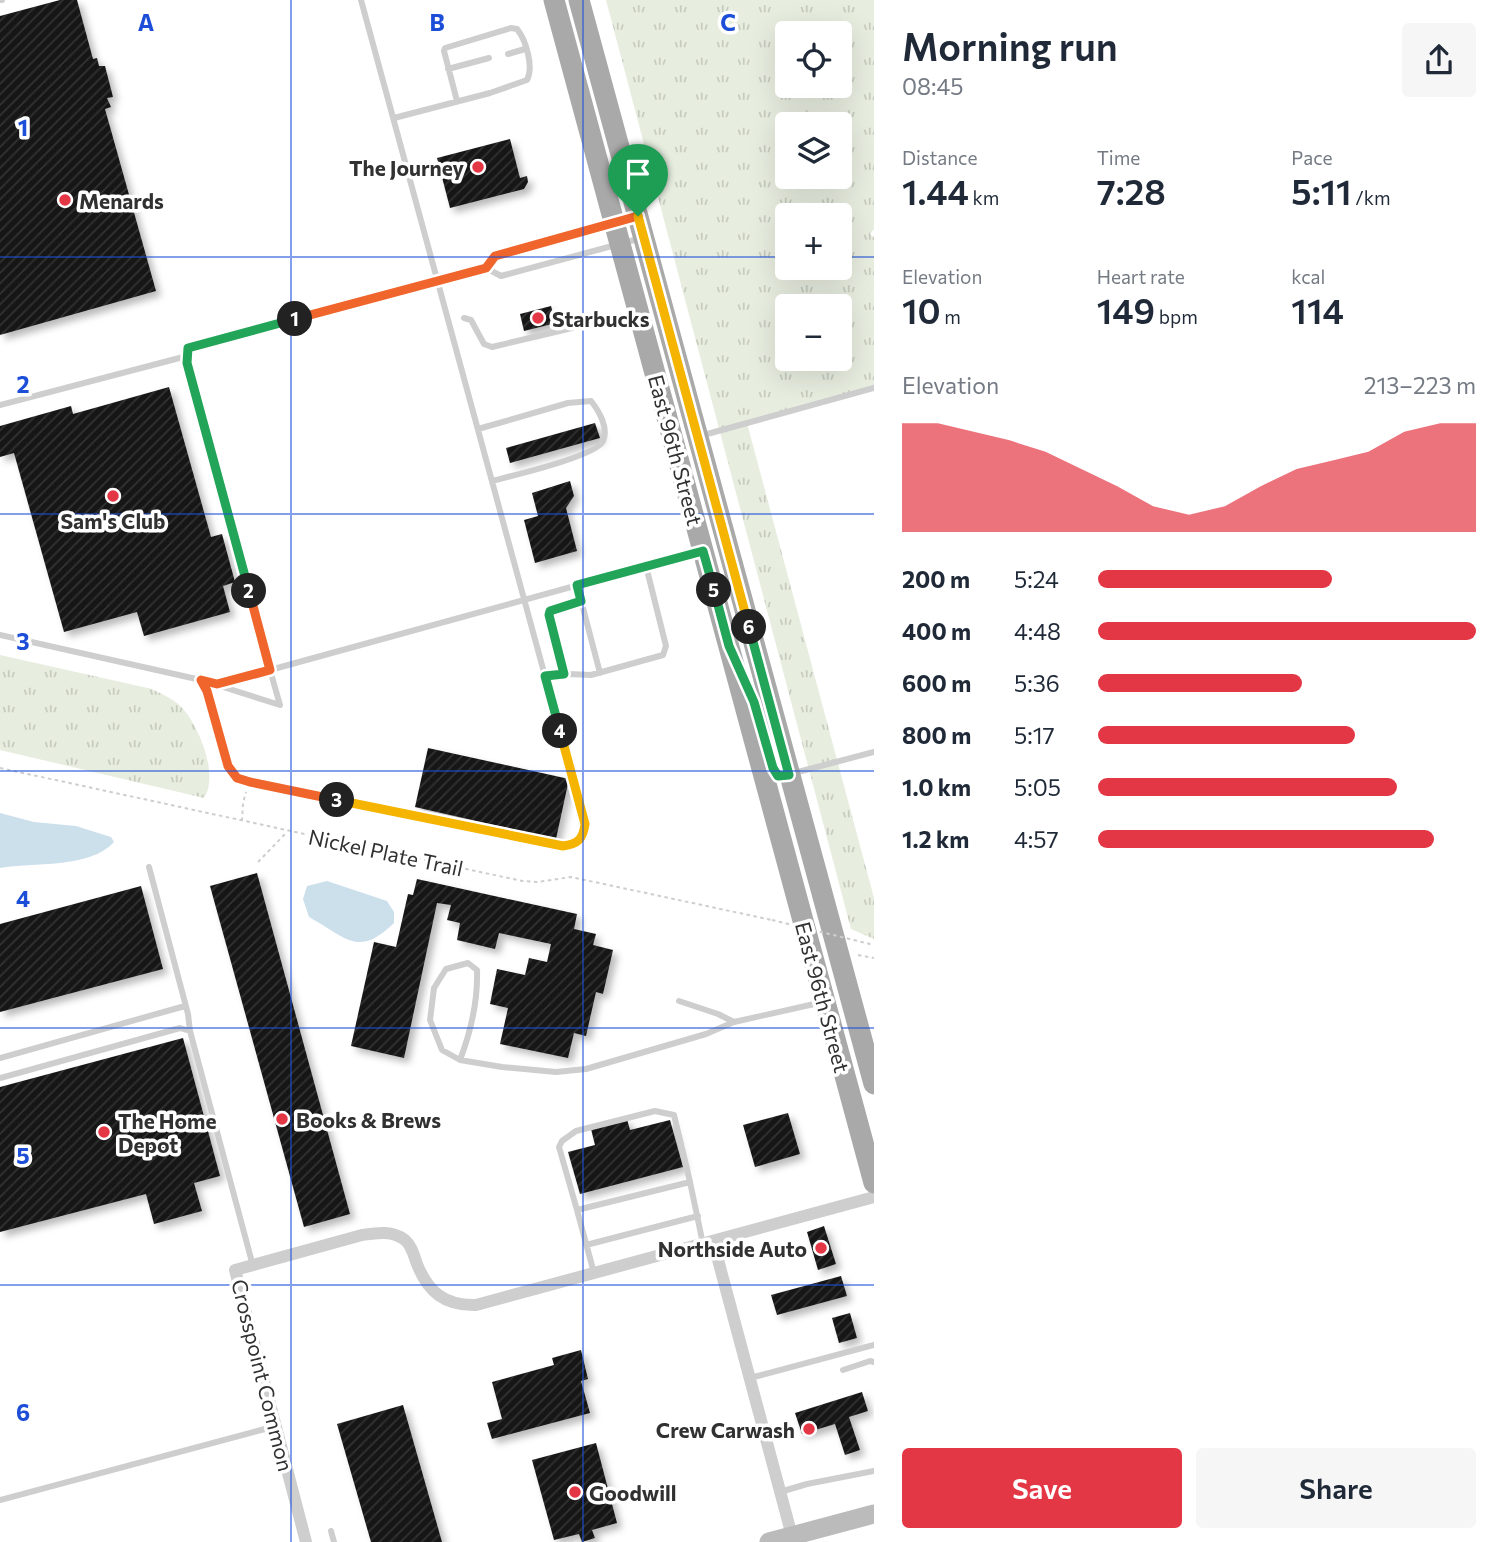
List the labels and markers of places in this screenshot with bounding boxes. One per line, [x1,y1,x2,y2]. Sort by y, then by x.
pin [608,144,668,216]
place label: The Journey [349,155,464,180]
marker: The Journey [470,159,486,175]
place label: Menards [79,188,164,213]
marker: Menards [57,192,73,208]
pin: 1 [278,302,312,336]
place label: Starbucks [552,306,650,331]
marker: Starbucks [530,310,546,326]
marker: Sam's Club [105,488,121,504]
place label: Sam's Club [60,508,166,533]
pin: 5 [696,572,732,608]
pin: 2 [232,574,266,608]
pin: 6 [732,610,766,644]
pin: 4 [542,714,578,748]
pin: 3 [320,782,354,818]
place label: Books & Brews [296,1107,441,1132]
place label: The Home Depot [118,1108,216,1157]
marker: Books & Brews [274,1111,290,1127]
marker: The Home Depot [96,1124,112,1140]
place label: Northside Auto [658,1236,807,1261]
marker: Northside Auto [813,1240,829,1256]
place label: Crew Carwash [656,1417,795,1442]
marker: Crew Carwash [801,1421,817,1437]
place label: Goodwill [589,1480,676,1505]
marker: Goodwill [567,1484,583,1500]

